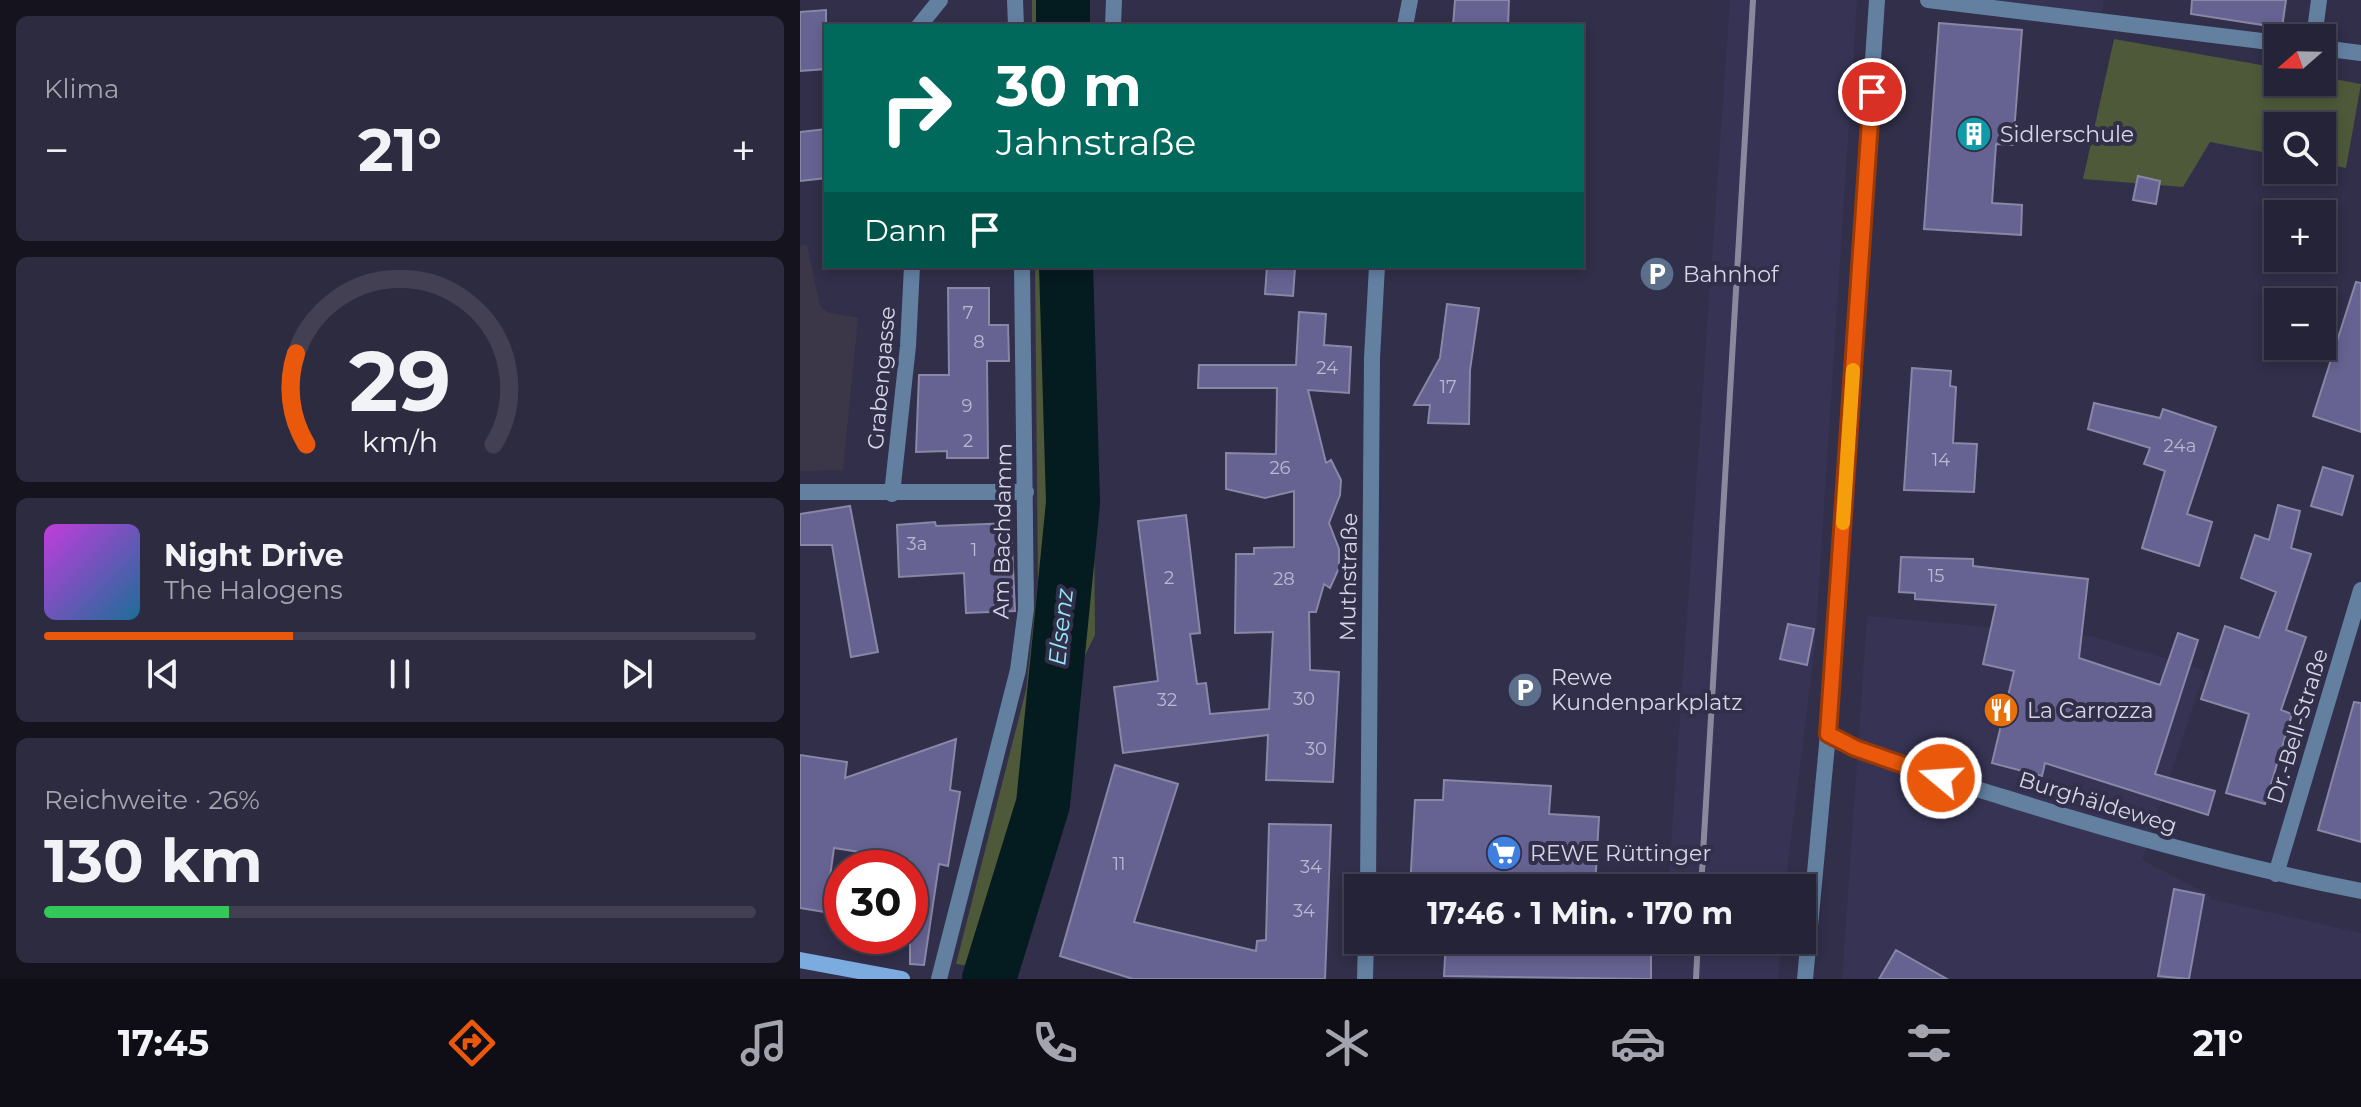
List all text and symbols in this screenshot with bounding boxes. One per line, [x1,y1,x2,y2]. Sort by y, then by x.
north arrow [2264,24,2336,96]
map controls [2264,24,2336,360]
text: 30 m [996,52,1142,120]
icon: right [864,56,968,160]
pin [1838,58,1906,126]
icon: arrive [1850,70,1894,114]
text: Klima [44,73,119,105]
button: search [2264,112,2336,184]
text: 21° [358,113,442,186]
building icon: Sidlerschule [1955,115,1993,153]
text: Jahnstraße [996,120,1196,164]
place label: Sidlerschule [2000,121,2134,148]
text: − [44,123,69,177]
text: + [731,123,756,177]
button: + [2264,200,2336,272]
icon: arrive [963,208,1007,252]
text: Dann [864,212,947,249]
parking icon: Bahnhof [1638,255,1676,293]
place label: Bahnhof [1683,261,1780,288]
button: − [2264,288,2336,360]
house number: 7 [963,302,973,324]
street label: Grabengasse [862,305,901,451]
text: 29 [349,330,451,432]
house number: 8 [973,331,985,353]
house number: 24 [1316,357,1338,379]
house number: 17 [1439,376,1457,398]
house number: 9 [962,395,973,417]
text: km/h [362,424,438,459]
house number: 2 [963,430,973,452]
house number: 24a [2164,435,2196,457]
street label: Am Bachdamm [987,443,1018,619]
house number: 14 [1932,449,1950,471]
house number: 26 [1269,457,1291,479]
street label: Muthstraße [1334,513,1363,641]
house number: 3a [907,533,927,555]
text: Night Drive [164,537,344,574]
house number: 1 [971,539,977,561]
house number: 15 [1928,565,1944,587]
house number: 2 [1164,567,1174,589]
house number: 28 [1273,568,1295,590]
text: The Halogens [164,574,343,606]
water label: Elsenz [1042,586,1079,667]
street label: Dr.-Bell-Straße [2261,645,2334,807]
icon: previous [141,652,185,696]
icon: pause [378,652,422,696]
icon: next [615,652,659,696]
place label: Rewe Kundenparkplatz [1551,664,1742,716]
parking icon: Rewe Kundenparkplatz [1506,671,1544,709]
house number: 30 [1293,688,1315,710]
house number: 32 [1157,689,1177,711]
restaurant icon: La Carrozza [1982,691,2020,729]
place label: La Carrozza [2027,697,2153,724]
position arrow [1899,736,1983,820]
house number: 30 [1305,738,1327,760]
street label: Burghäldeweg [2015,766,2180,839]
text: Reichweite · 26% [44,784,260,816]
text: 130 km [44,824,263,897]
supermarket icon: REWE Rüttinger [1485,834,1523,872]
place label: REWE Rüttinger [1530,840,1711,867]
speed limit sign: 30 [824,850,928,954]
house number: 11 [1113,853,1126,875]
house number: 34 [1300,856,1322,878]
text: 17:46 · 1 Min. · 170 m [1427,895,1733,932]
house number: 34 [1293,900,1315,922]
icon: directions [444,1015,500,1071]
icon: music [736,1015,792,1071]
icon: phone [1027,1015,1083,1071]
icon: climate [1319,1015,1375,1071]
icon: car [1610,1015,1666,1071]
icon: filters [1901,1015,1957,1071]
text: 17:45 [118,1021,209,1065]
text: 21° [2193,1021,2243,1065]

